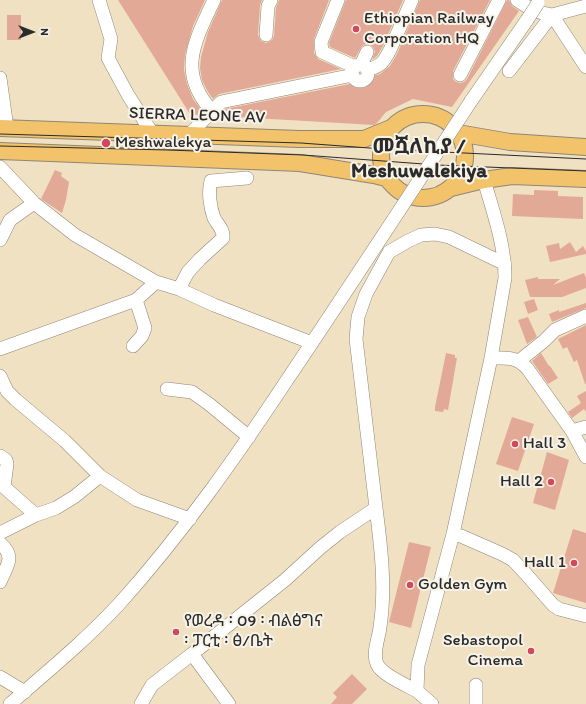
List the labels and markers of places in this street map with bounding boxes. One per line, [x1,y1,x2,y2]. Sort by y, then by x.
place label: Ethiopian Railway Corporation HQ [364,9,494,49]
marker: Ethiopian Railway Corporation HQ [351,24,361,34]
place label: Meshwalekya [115,133,211,153]
marker: Meshwalekya [100,137,112,149]
place label: Hall 3 [523,434,566,454]
marker: Hall 3 [510,439,520,449]
place label: Hall 2 [500,472,543,492]
marker: Hall 2 [546,477,556,487]
place label: Hall 1 [524,553,566,573]
marker: Hall 1 [569,558,579,568]
place label: Golden Gym [418,575,507,595]
marker: Golden Gym [405,580,415,590]
place label: የወረዳ ፡ 09 ፡ ብልፅግና ፡ ፓርቲ ፡ ፅ/ቤት [184,612,323,652]
marker: የወረዳ ፡ 09 ፡ ብልፅግና ፡ ፓርቲ ፡ ፅ/ቤት [171,627,181,637]
place label: Sebastopol Cinema [443,631,523,671]
marker: Sebastopol Cinema [526,646,536,656]

